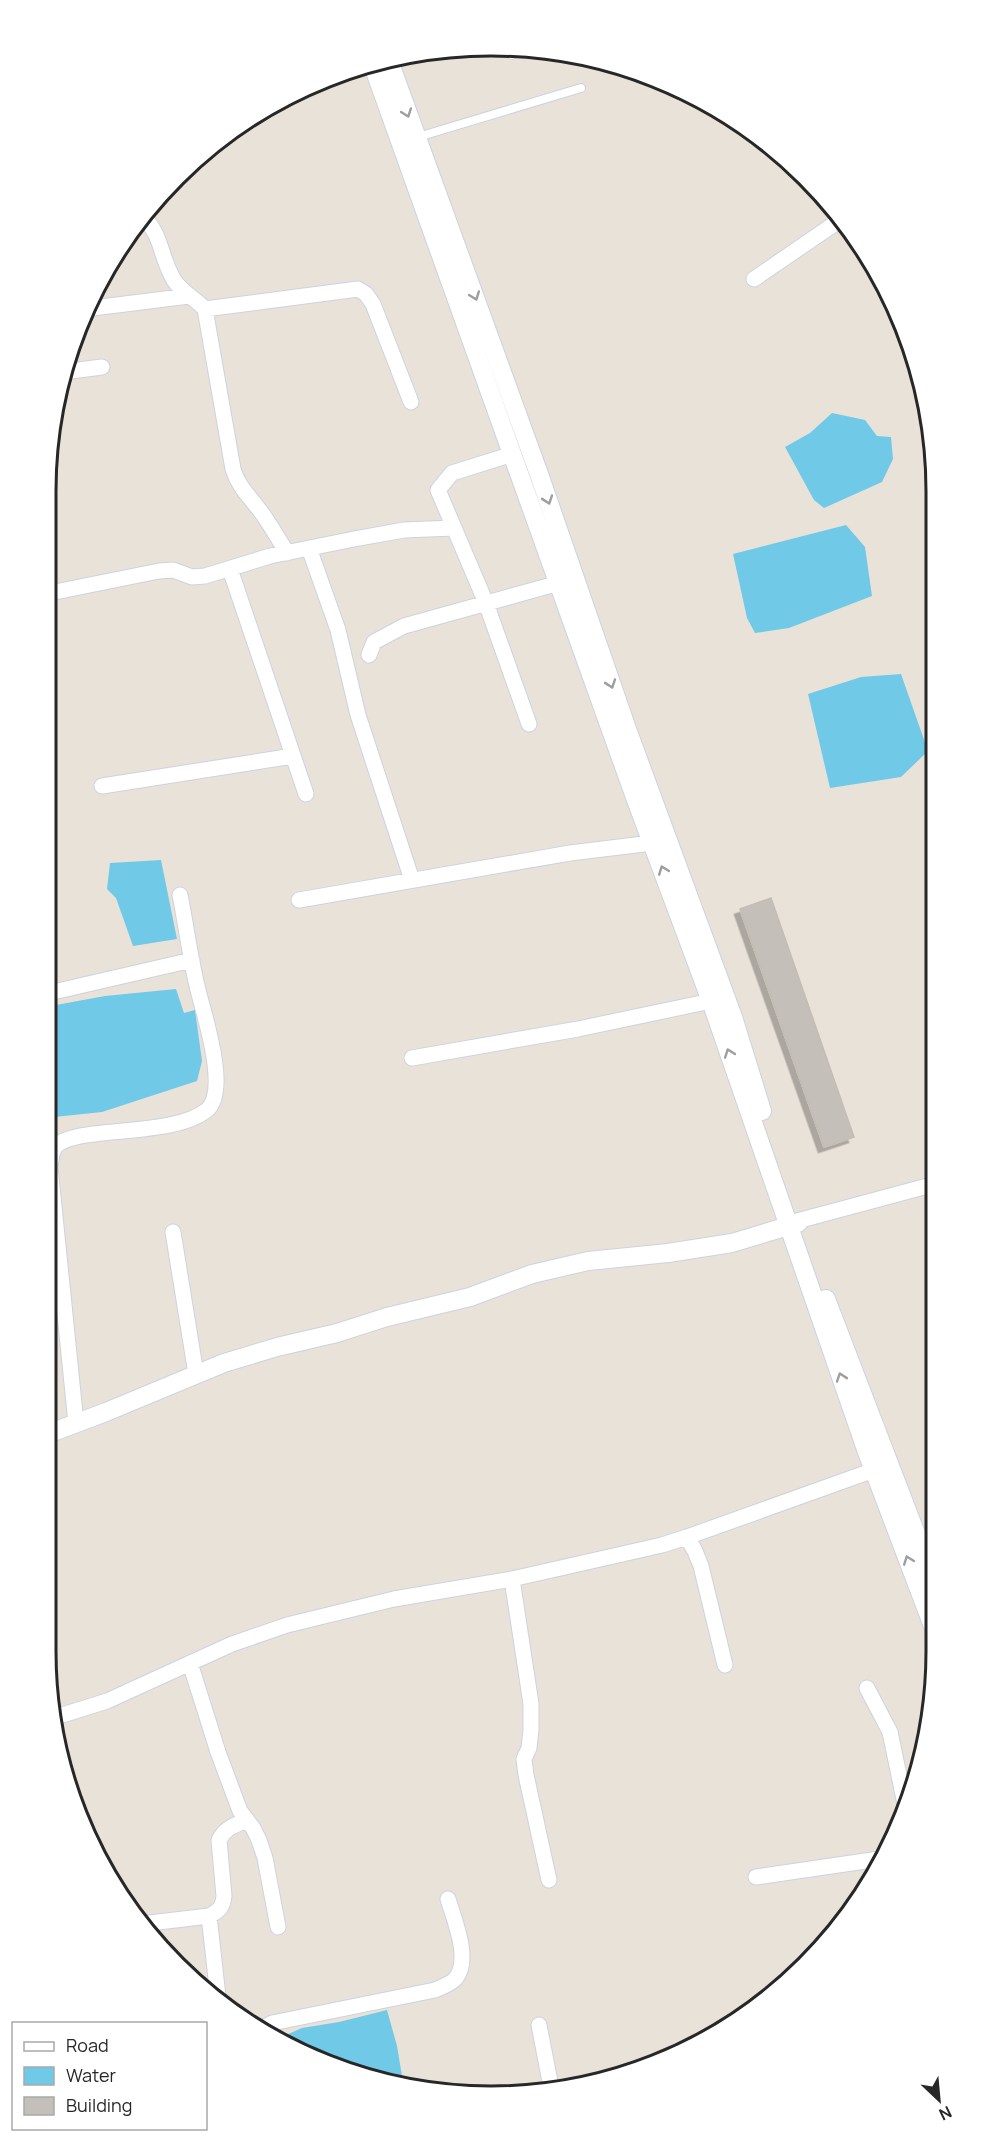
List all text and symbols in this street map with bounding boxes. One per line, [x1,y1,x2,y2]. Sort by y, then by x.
one-way arrow [400,108,413,118]
one-way arrow [467,291,480,301]
one-way arrow [540,494,553,505]
one-way arrow [604,678,617,689]
one-way arrow [657,865,670,876]
one-way arrow [724,1049,737,1059]
one-way arrow [835,1372,848,1383]
one-way arrow [903,1555,915,1566]
legend [12,2022,207,2130]
text: Road [66,2033,109,2057]
text: Water [66,2063,116,2087]
north arrow [909,2070,969,2130]
text: Building [66,2093,132,2117]
text: N [936,2101,956,2126]

